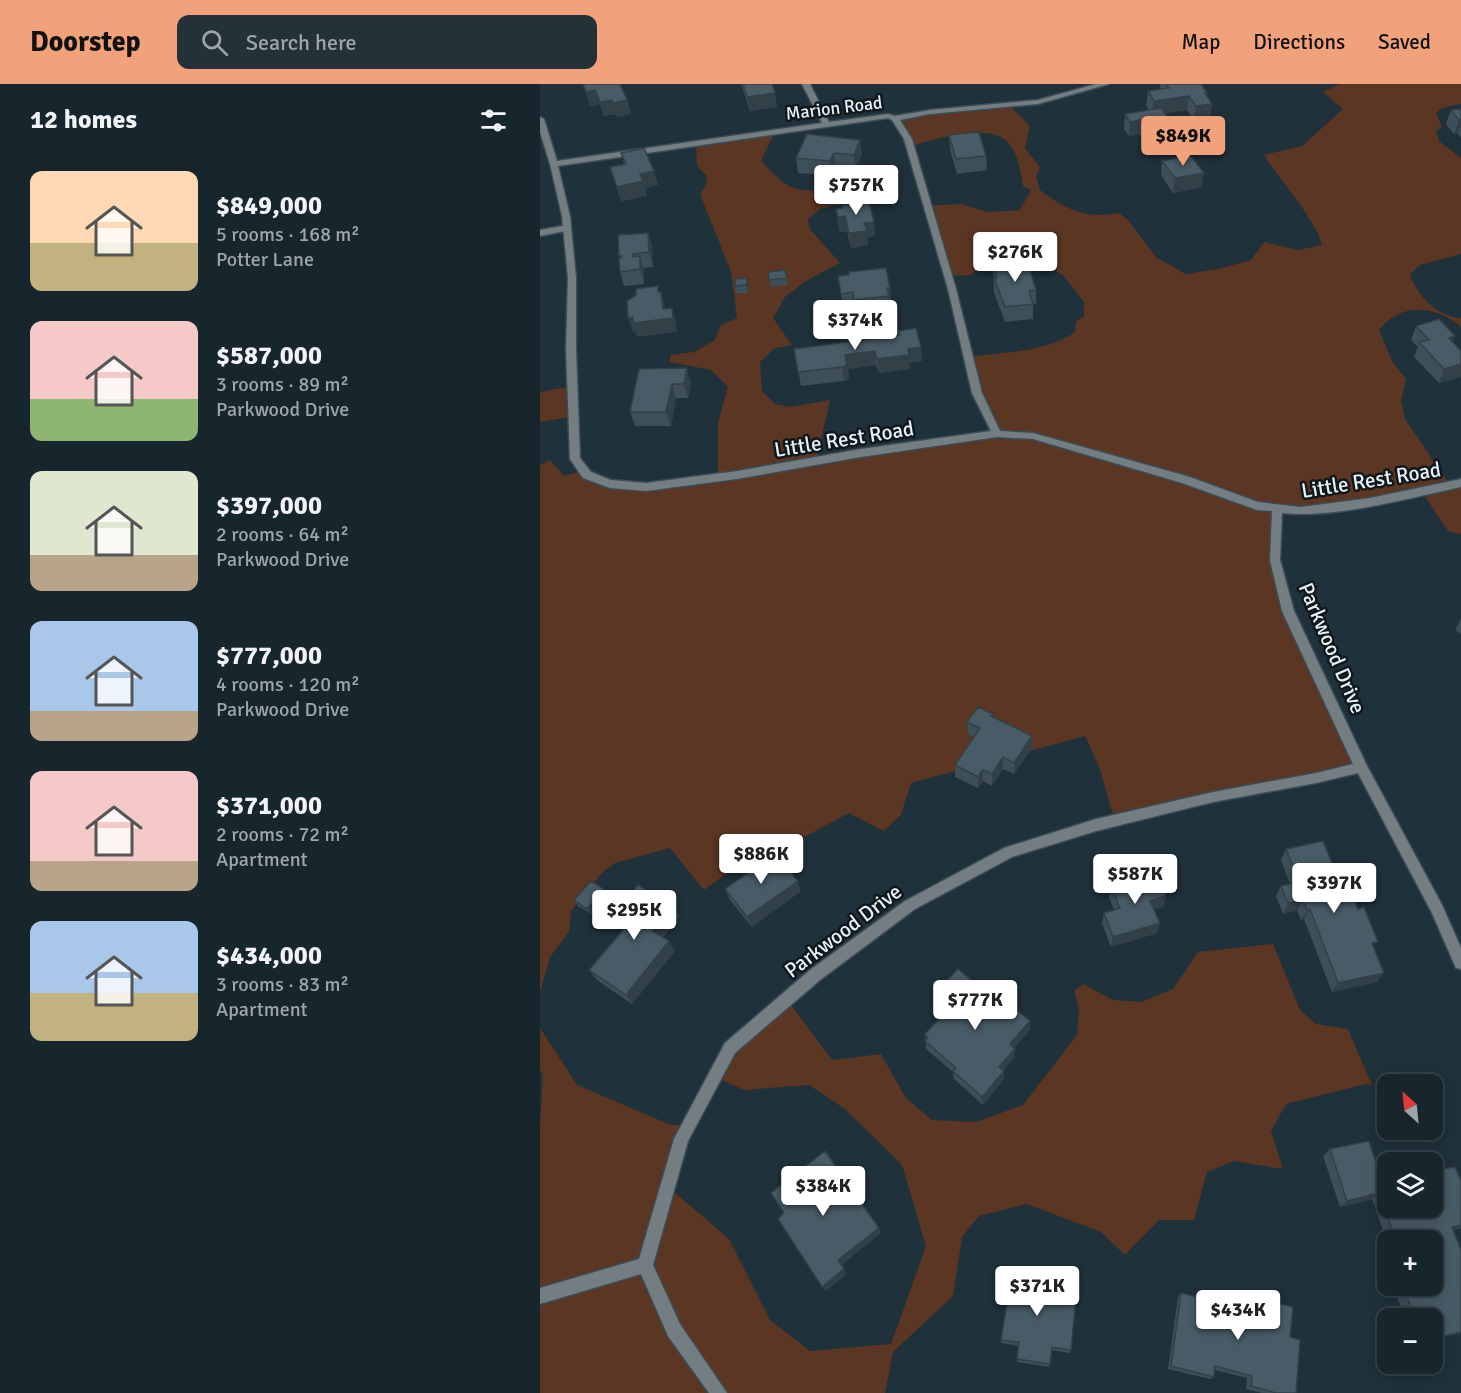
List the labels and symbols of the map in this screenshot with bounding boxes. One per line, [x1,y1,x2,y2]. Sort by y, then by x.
street label: Marion Road [784,91,884,125]
pin: $849K [1141,116,1225,167]
pin: $757K [814,165,898,216]
pin: $276K [973,232,1057,283]
pin: $374K [813,300,897,351]
street label: Little Rest Road [772,415,916,463]
street label: Little Rest Road [1299,456,1443,504]
street label: Parkwood Drive [1293,579,1371,717]
pin: $886K [719,834,803,885]
pin: $587K [1093,854,1177,905]
pin: $397K [1292,863,1376,914]
street label: Parkwood Drive [779,879,907,983]
pin: $295K [592,890,676,941]
pin: $777K [933,980,1017,1031]
north arrow [1377,1074,1443,1140]
pin: $384K [781,1166,865,1217]
pin: $371K [995,1266,1079,1317]
pin: $434K [1196,1290,1280,1341]

